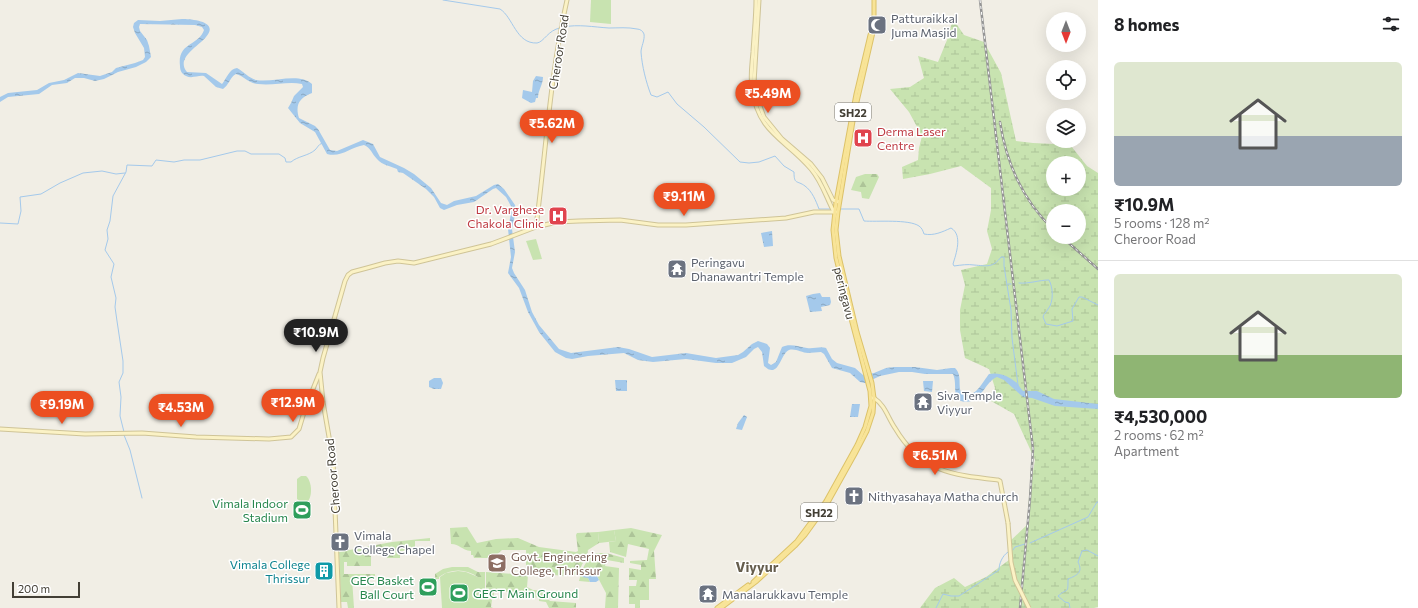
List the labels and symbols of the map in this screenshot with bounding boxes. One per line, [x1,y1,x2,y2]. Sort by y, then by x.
place label: Patturaikkal Juma Masjid [891,11,958,40]
north arrow [1046,12,1086,52]
street label: Cheroor Road [545,14,571,90]
mosque icon: Patturaikkal Juma Masjid [866,14,888,36]
pin: ₹5.49M [735,80,801,114]
road number: SH22 [835,103,871,121]
pin: ₹5.62M [519,110,585,144]
place label: Derma Laser Centre [877,124,946,152]
hospital icon: Derma Laser Centre [852,127,874,149]
pin: ₹9.11M [651,183,717,217]
place label: Dr. Varghese Chakola Clinic [467,202,544,230]
hospital icon: Dr. Varghese Chakola Clinic [547,205,569,227]
place label: Peringavu Dhanawantri Temple [691,255,804,283]
temple icon: Peringavu Dhanawantri Temple [666,258,688,280]
street label: peringavu [832,265,858,321]
pin: ₹10.9M [283,319,349,353]
place label: Siva Temple Viyyur [937,388,1002,416]
pin: ₹12.9M [260,389,326,423]
pin: ₹9.19M [29,391,95,425]
temple icon: Siva Temple Viyyur [912,391,934,413]
pin: ₹4.53M [148,394,214,428]
street label: Cheroor Road [322,438,342,514]
pin: ₹6.51M [902,442,968,476]
church icon: Nithyasahaya Matha church [843,485,865,507]
place label: Nithyasahaya Matha church [868,489,1019,503]
place label: Vimala Indoor Stadium [212,496,288,524]
sports icon: Vimala Indoor Stadium [291,499,313,521]
road number: SH22 [801,503,837,521]
place label: Vimala College Chapel [354,528,435,556]
church icon: Vimala College Chapel [329,531,351,553]
place label: Govt. Engineering College, Thrissur [511,549,608,577]
school or university icon: Govt. Engineering College, Thrissur [486,552,508,574]
place label: Vimala College Thrissur [230,557,310,585]
district label: Viyyur [736,558,779,575]
building icon: Vimala College Thrissur [313,560,335,582]
place label: GEC Basket Ball Court [351,573,414,601]
sports icon: GEC Basket Ball Court [417,576,439,598]
scale bar [12,580,80,599]
sports icon: GECT Main Ground [448,582,470,604]
temple icon: Manalarukkavu Temple [697,583,719,605]
place label: GECT Main Ground [473,586,578,600]
place label: Manalarukkavu Temple [722,587,848,601]

